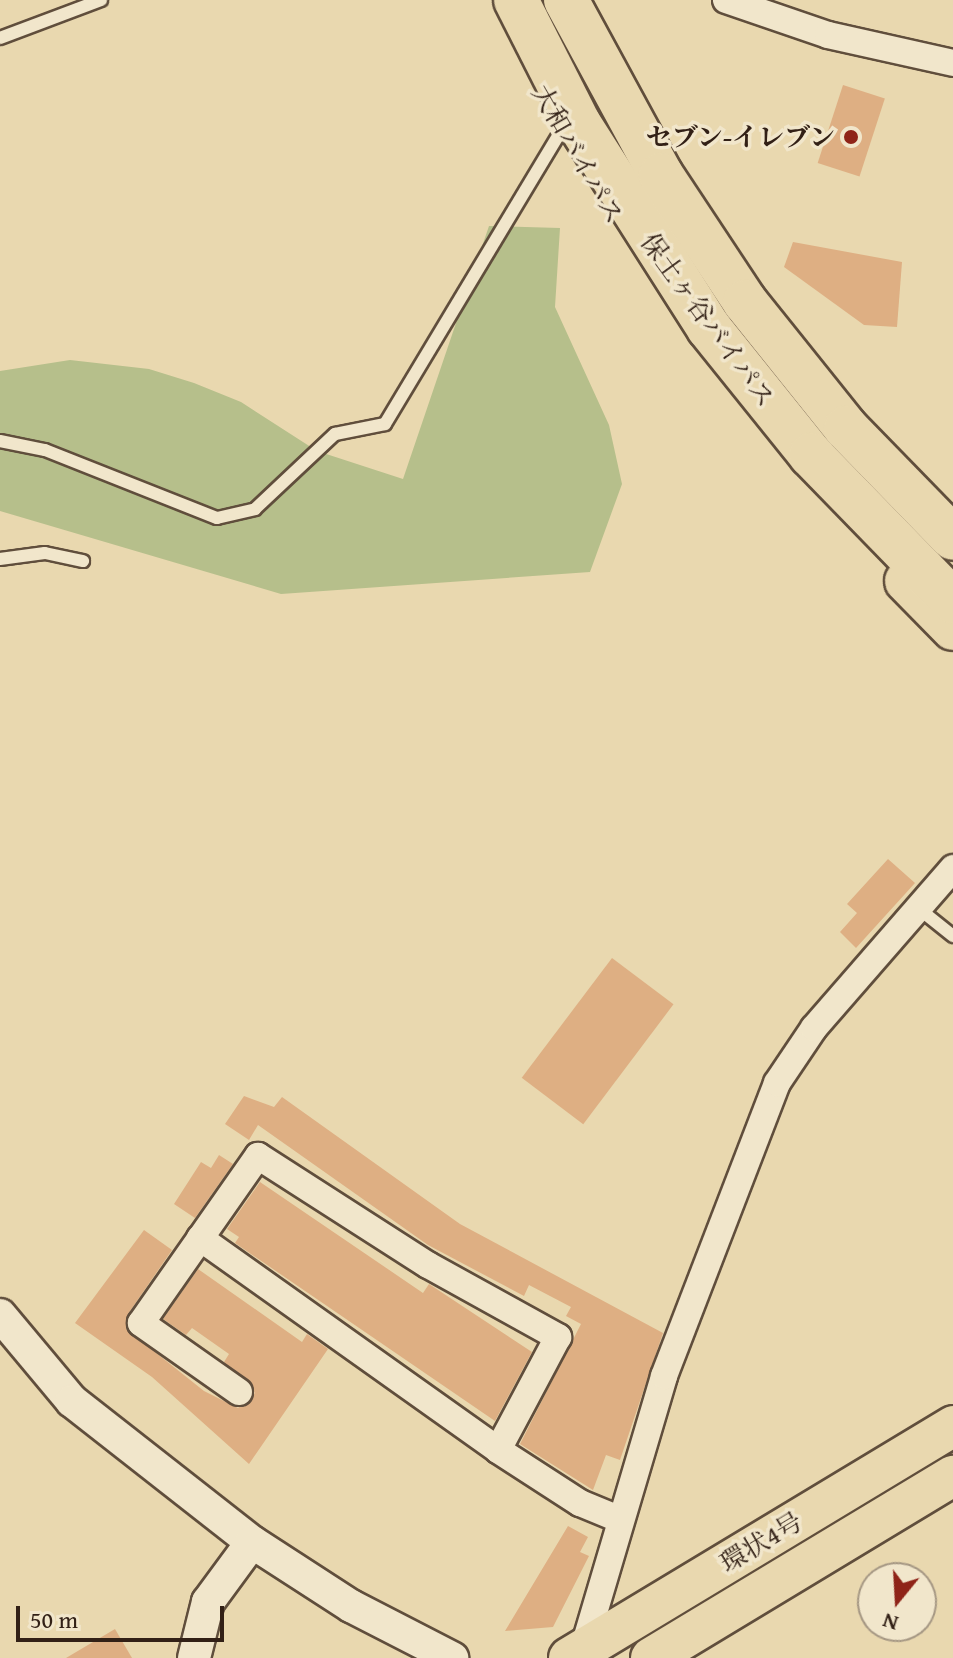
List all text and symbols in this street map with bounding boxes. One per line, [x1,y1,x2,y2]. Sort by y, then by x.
street label: 大和バイパス [525,79,631,229]
place label: セブン-イレブン [644,121,835,153]
marker: セブン-イレブン [842,128,860,146]
street label: 保土ヶ谷バイパス [634,227,782,413]
street label: 環状4号 [714,1505,808,1579]
north arrow [857,1562,937,1642]
scale bar [20,1590,228,1640]
text: 50 m [30,1602,78,1637]
text: N [878,1605,902,1640]

